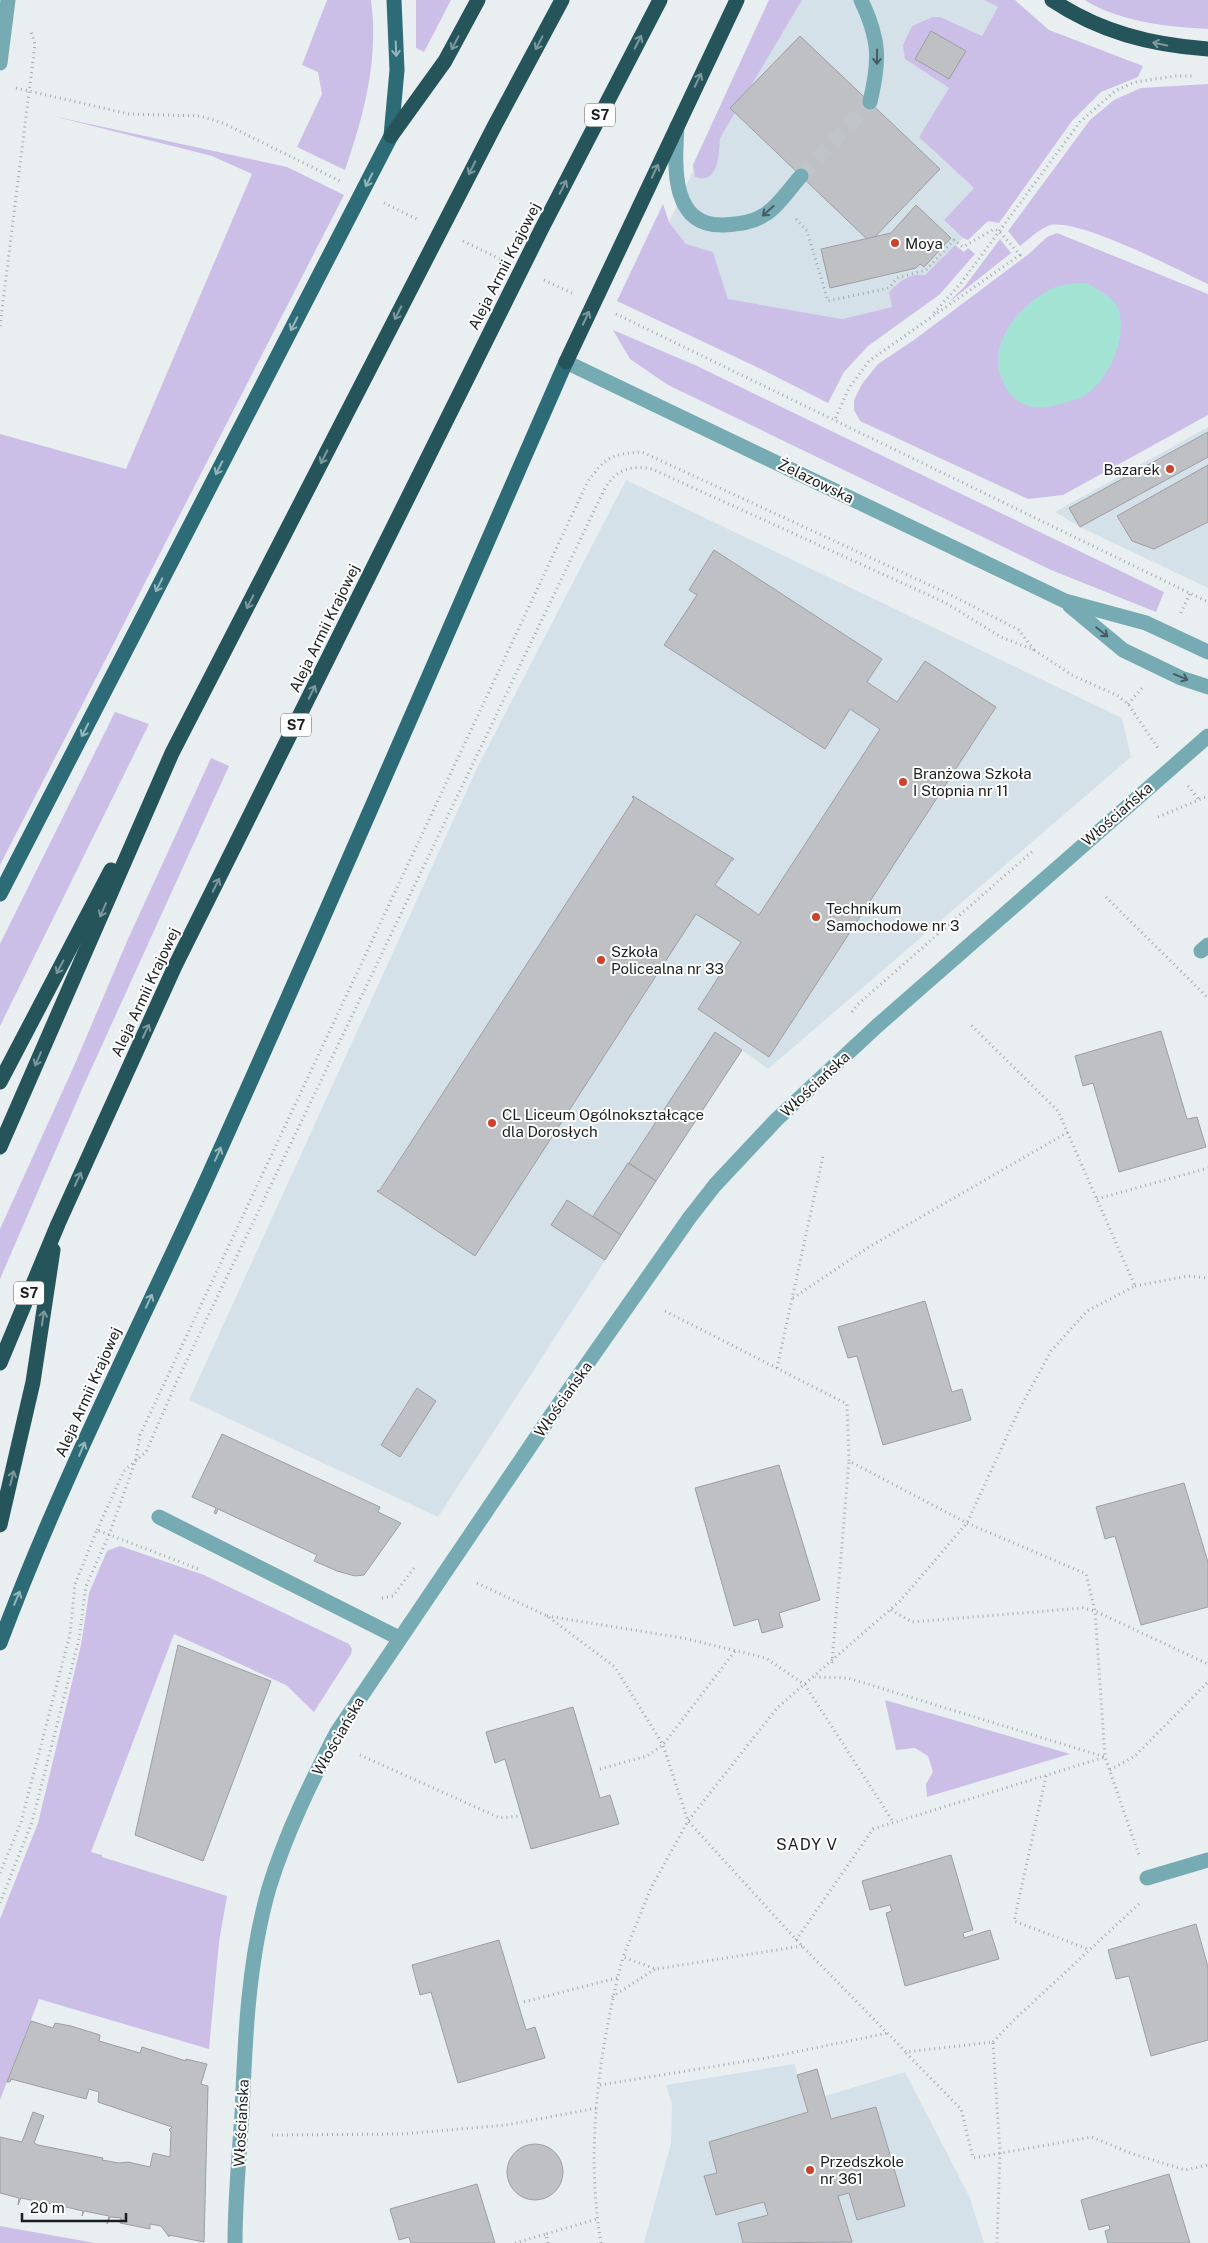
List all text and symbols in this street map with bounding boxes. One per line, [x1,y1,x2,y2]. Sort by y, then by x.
one-way arrow [450,35,459,50]
one-way arrow [534,35,543,50]
one-way arrow [634,35,643,50]
one-way arrow [1152,39,1168,48]
one-way arrow [392,40,401,56]
one-way arrow [872,48,882,65]
one-way arrow [694,73,703,88]
road number: S7 [585,104,615,126]
one-way arrow [467,160,476,175]
one-way arrow [651,164,660,179]
one-way arrow [364,172,374,187]
one-way arrow [558,179,568,194]
street label: Aleja Armii Krajowej [465,200,543,332]
one-way arrow [761,206,774,217]
place label: Moya [905,235,943,252]
marker: Moya [889,237,901,249]
one-way arrow [393,305,403,320]
one-way arrow [582,311,592,326]
one-way arrow [289,316,298,331]
one-way arrow [319,449,328,464]
street label: Żelazowska [776,455,857,507]
one-way arrow [214,460,223,475]
place label: Bazarek [1103,461,1160,478]
marker: Bazarek [1164,463,1176,475]
street label: Aleja Armii Krajowej [286,561,362,695]
one-way arrow [154,577,163,592]
one-way arrow [245,594,255,609]
one-way arrow [1096,627,1109,638]
one-way arrow [1173,673,1188,683]
one-way arrow [307,685,317,700]
road number: S7 [281,714,311,736]
one-way arrow [80,722,89,737]
place label: Branżowa Szkoła I Stopnia nr 11 [913,765,1032,799]
marker: Branżowa Szkoła I Stopnia nr 11 [897,776,909,788]
street label: Włościańska [1078,779,1156,849]
one-way arrow [212,878,221,893]
place label: Technikum Samochodowe nr 3 [826,900,959,934]
one-way arrow [98,902,108,917]
marker: Technikum Samochodowe nr 3 [810,911,822,923]
street label: Aleja Armii Krajowej [108,925,182,1059]
place label: Szkoła Policealna nr 33 [611,943,724,977]
marker: Szkoła Policealna nr 33 [595,954,607,966]
one-way arrow [55,960,65,975]
one-way arrow [141,1024,151,1039]
street label: Włościańska [777,1048,853,1120]
one-way arrow [33,1051,43,1066]
place label: CL Liceum Ogólnokształcące dla Dorosłych [502,1106,704,1140]
marker: CL Liceum Ogólnokształcące dla Dorosłych [486,1117,498,1129]
one-way arrow [213,1147,223,1162]
one-way arrow [74,1172,84,1187]
road number: S7 [14,1282,44,1305]
one-way arrow [145,1294,155,1309]
one-way arrow [38,1311,48,1327]
street label: Aleja Armii Krajowej [52,1324,124,1460]
street label: Włościańska [531,1358,595,1440]
one-way arrow [78,1442,88,1457]
one-way arrow [8,1470,17,1486]
one-way arrow [13,1591,23,1606]
street label: Włościańska [309,1694,367,1778]
district label: SADY V [776,1835,838,1854]
street label: Włościańska [230,2079,252,2167]
place label: Przedszkole nr 361 [820,2153,904,2187]
marker: Przedszkole nr 361 [804,2164,816,2176]
scale bar [22,2190,126,2222]
text: 20 m [30,2199,65,2216]

